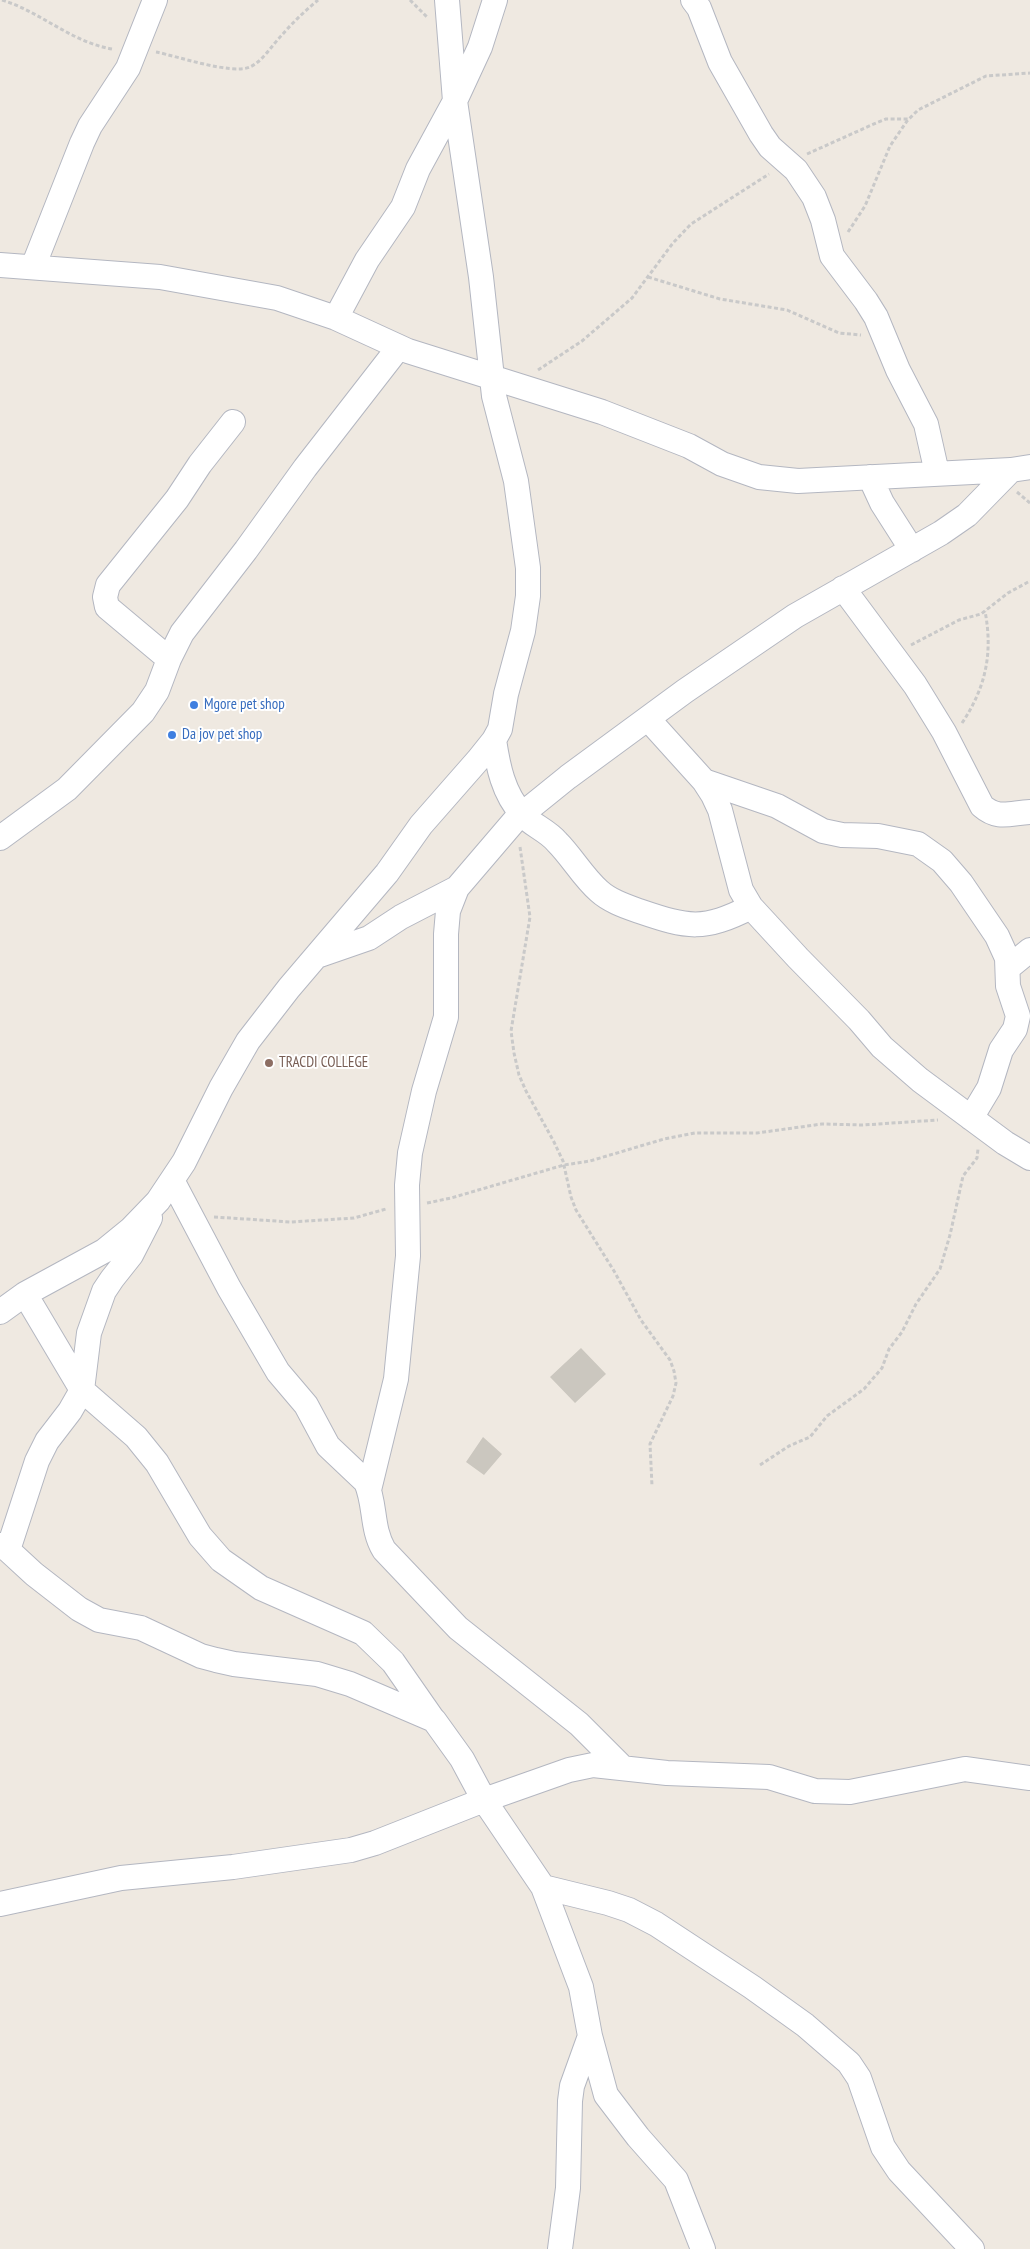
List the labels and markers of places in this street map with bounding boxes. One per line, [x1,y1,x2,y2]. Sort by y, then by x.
place label: Mgore pet shop [204,696,285,714]
marker: Mgore pet shop [188,699,200,711]
place label: Da jov pet shop [182,726,262,744]
marker: Da jov pet shop [166,729,178,741]
place label: TRACDI COLLEGE [279,1054,368,1072]
marker: TRACDI COLLEGE [263,1057,275,1069]

